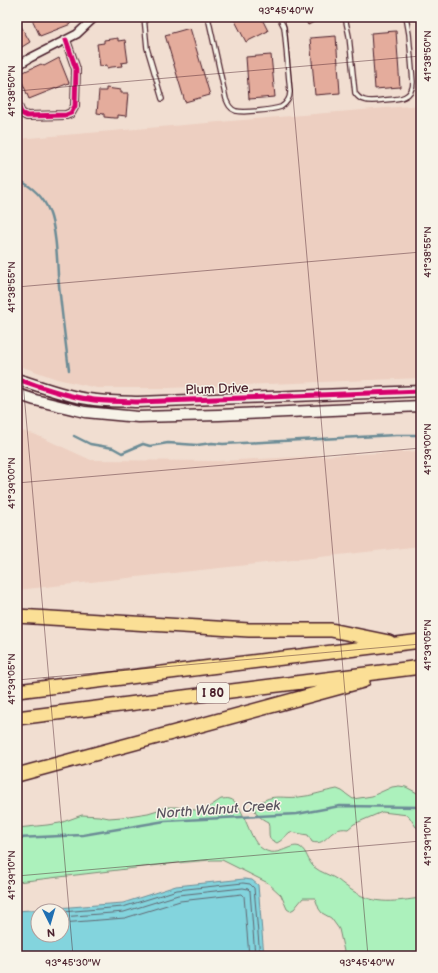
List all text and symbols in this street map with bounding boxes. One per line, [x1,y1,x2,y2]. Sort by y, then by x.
text: 93°45'40"W [258,5,314,17]
text: 41°38'50"N [422,30,434,82]
text: 41°38'50"N [6,65,18,117]
text: 41°38'55"N [422,226,434,278]
text: 41°38'55"N [6,261,18,313]
street label: Plum Drive [185,380,249,398]
text: 41°39'00"N [422,423,434,475]
text: 41°39'00"N [6,457,18,509]
text: 41°39'05"N [422,619,434,671]
text: 41°39'05"N [6,653,18,705]
road number: I 80 [197,683,229,703]
water label: North Walnut Creek [155,797,282,822]
text: 41°39'10"N [422,816,434,866]
text: 41°39'10"N [6,850,18,900]
north arrow [30,903,70,943]
text: N [46,926,56,939]
text: 93°45'30"W [45,957,101,969]
text: 93°45'40"W [339,957,395,969]

